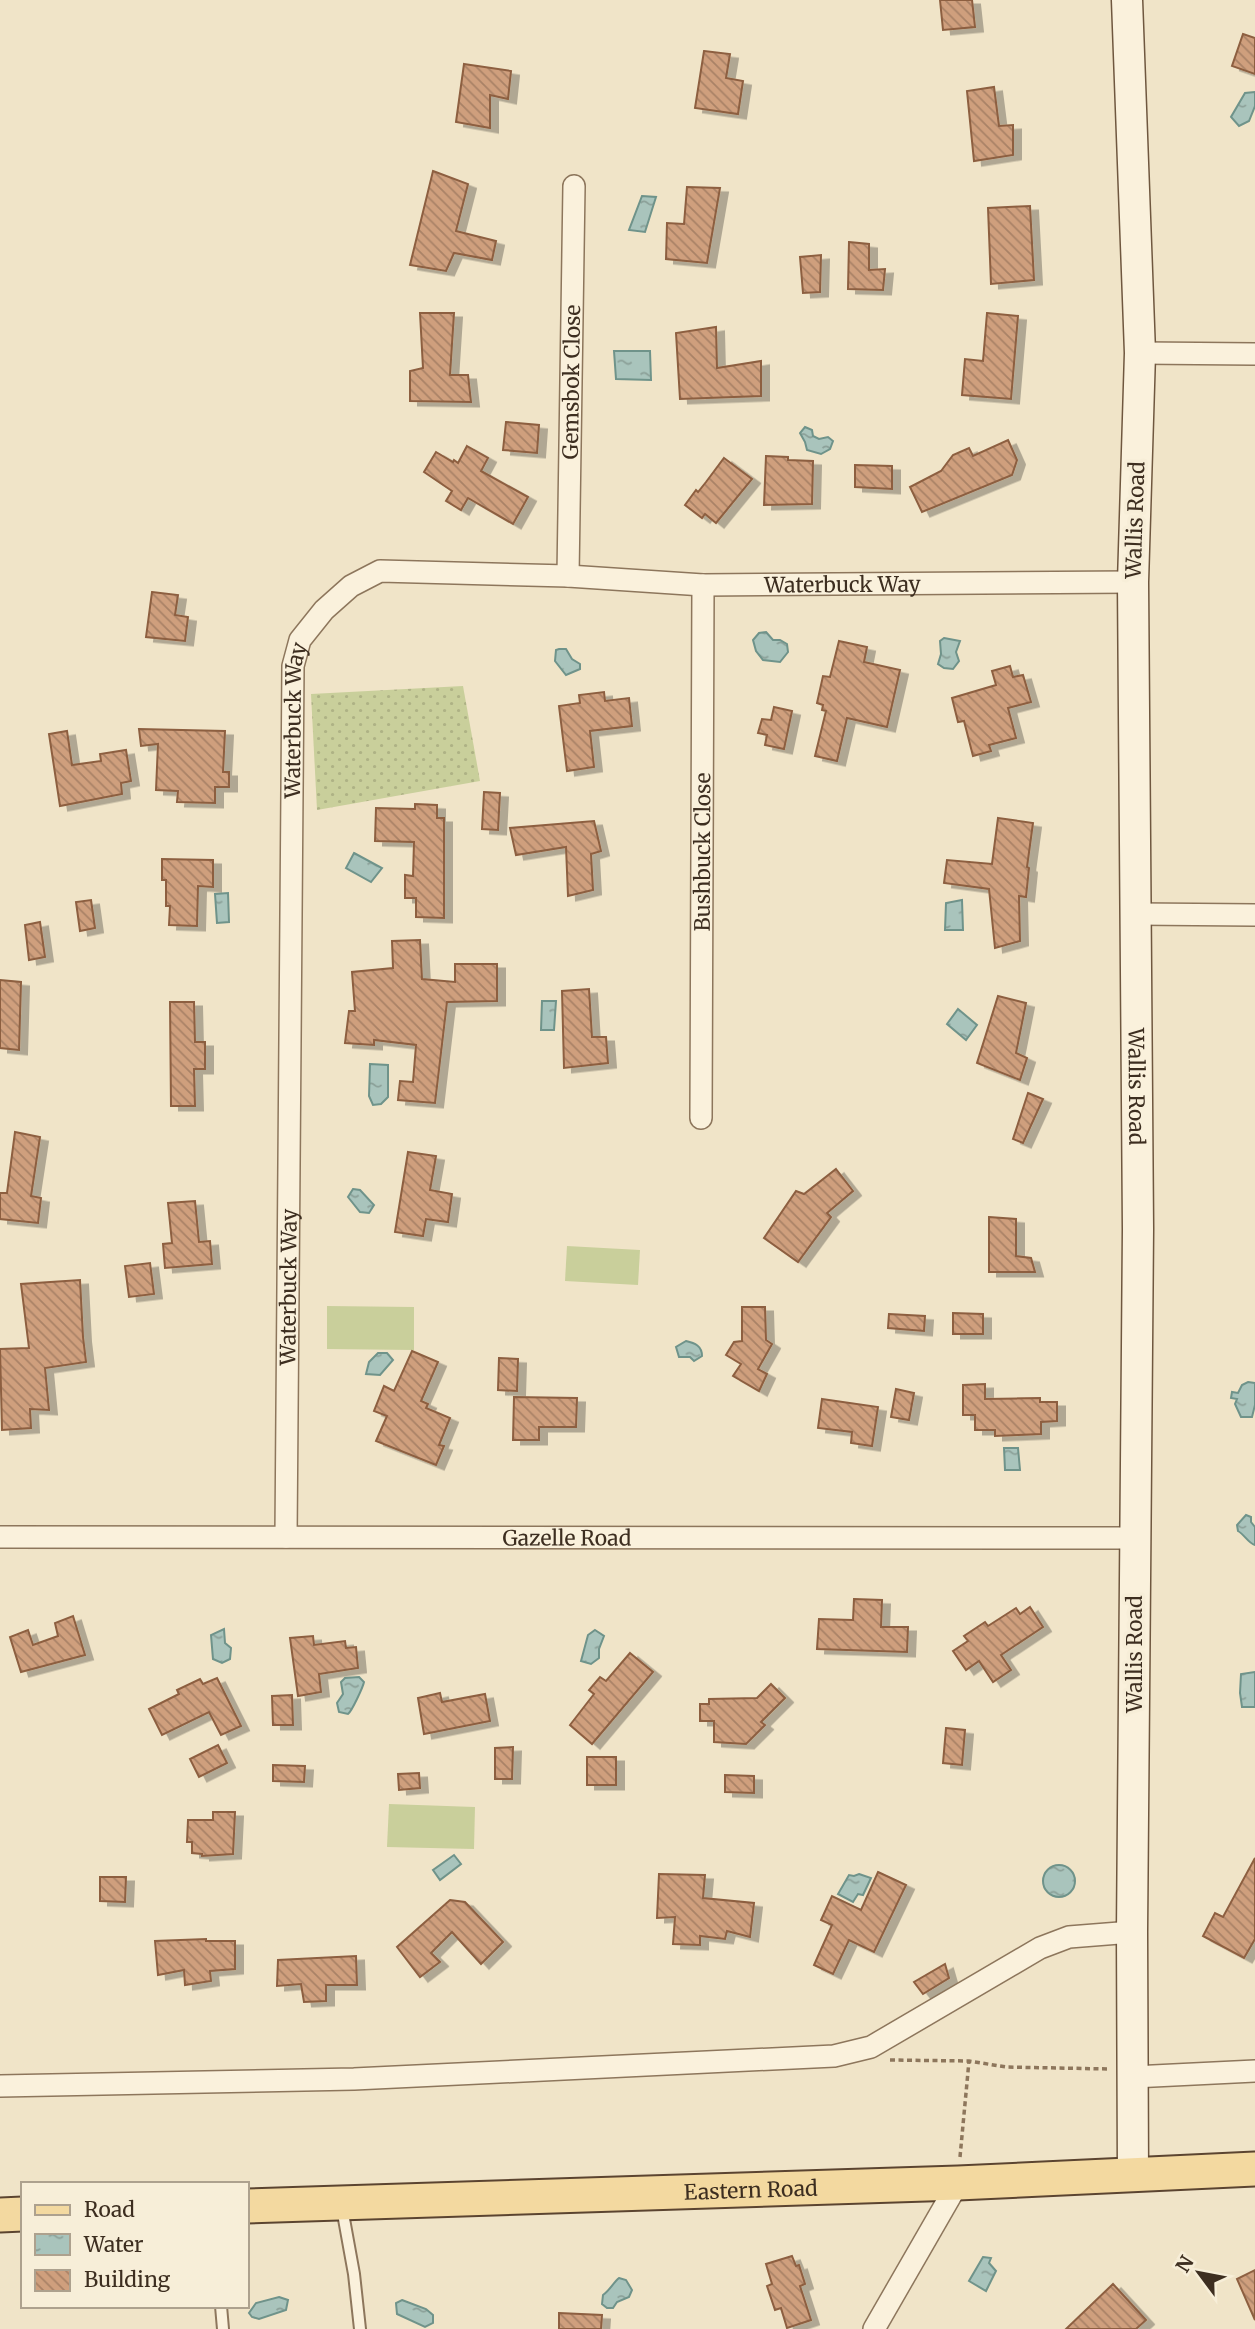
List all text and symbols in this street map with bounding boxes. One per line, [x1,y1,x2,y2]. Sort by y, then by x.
street label: Gemsbok Close [556,304,586,460]
street label: Wallis Road [1119,460,1151,580]
street label: Waterbuck Way [763,570,922,598]
street label: Waterbuck Way [278,638,313,799]
street label: Bushbuck Close [688,772,716,932]
street label: Wallis Road [1123,1027,1151,1146]
street label: Waterbuck Way [274,1208,302,1366]
street label: Gazelle Road [503,1524,632,1551]
street label: Wallis Road [1121,1595,1148,1714]
street label: Eastern Road [683,2174,818,2205]
legend [21,2182,248,2308]
text: Road [84,2196,135,2223]
text: Water [83,2231,143,2258]
north arrow [1164,2238,1234,2308]
text: N [1170,2251,1199,2277]
text: Building [84,2266,171,2293]

